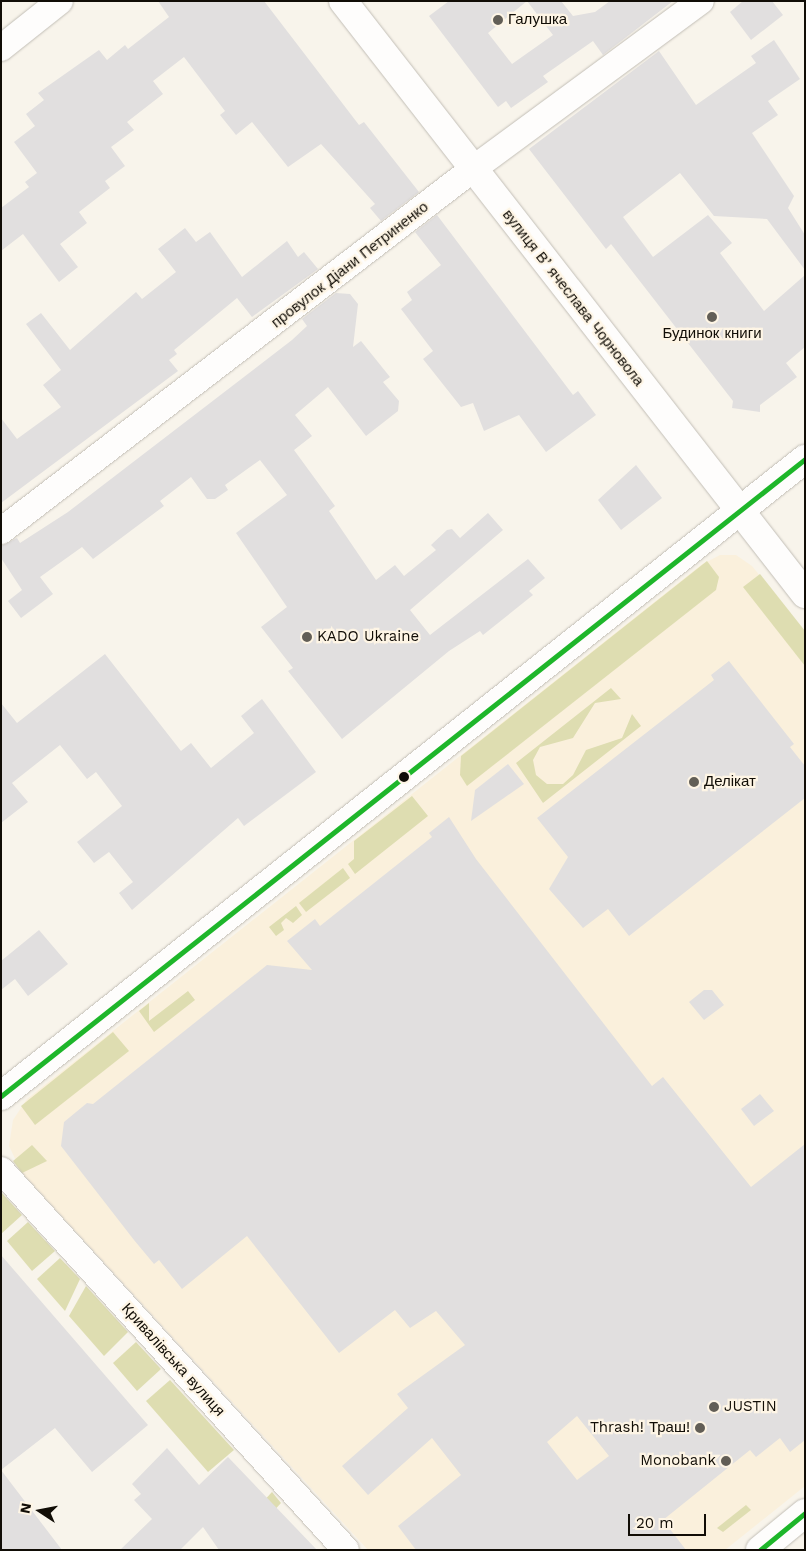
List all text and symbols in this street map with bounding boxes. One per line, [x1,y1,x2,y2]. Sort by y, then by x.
place label: Галушка [508,11,567,29]
marker: Галушка [492,14,504,26]
street label: провулок Діани Петриненко [268,198,432,332]
street label: вулиця Вʼячеслава Чорновола [498,206,648,390]
marker: Будинок книги [706,311,718,323]
place label: Будинок книги [662,325,762,343]
place label: KADO Ukraine [317,628,419,646]
marker: KADO Ukraine [301,631,313,643]
unlabelled marker [399,772,409,782]
place label: Делікат [704,773,756,791]
marker: Делікат [688,776,700,788]
street label: Кривалівська вулиця [118,1300,228,1420]
place label: JUSTIN [724,1398,777,1416]
marker: JUSTIN [708,1401,720,1413]
place label: Thrash! Траш! [590,1419,690,1437]
marker: Thrash! Траш! [694,1422,706,1434]
place label: Monobank [640,1452,716,1470]
marker: Monobank [720,1455,732,1467]
north arrow [15,1486,65,1536]
text: N [16,1502,34,1515]
scale bar [631,1504,708,1536]
text: 20 m [636,1514,674,1532]

